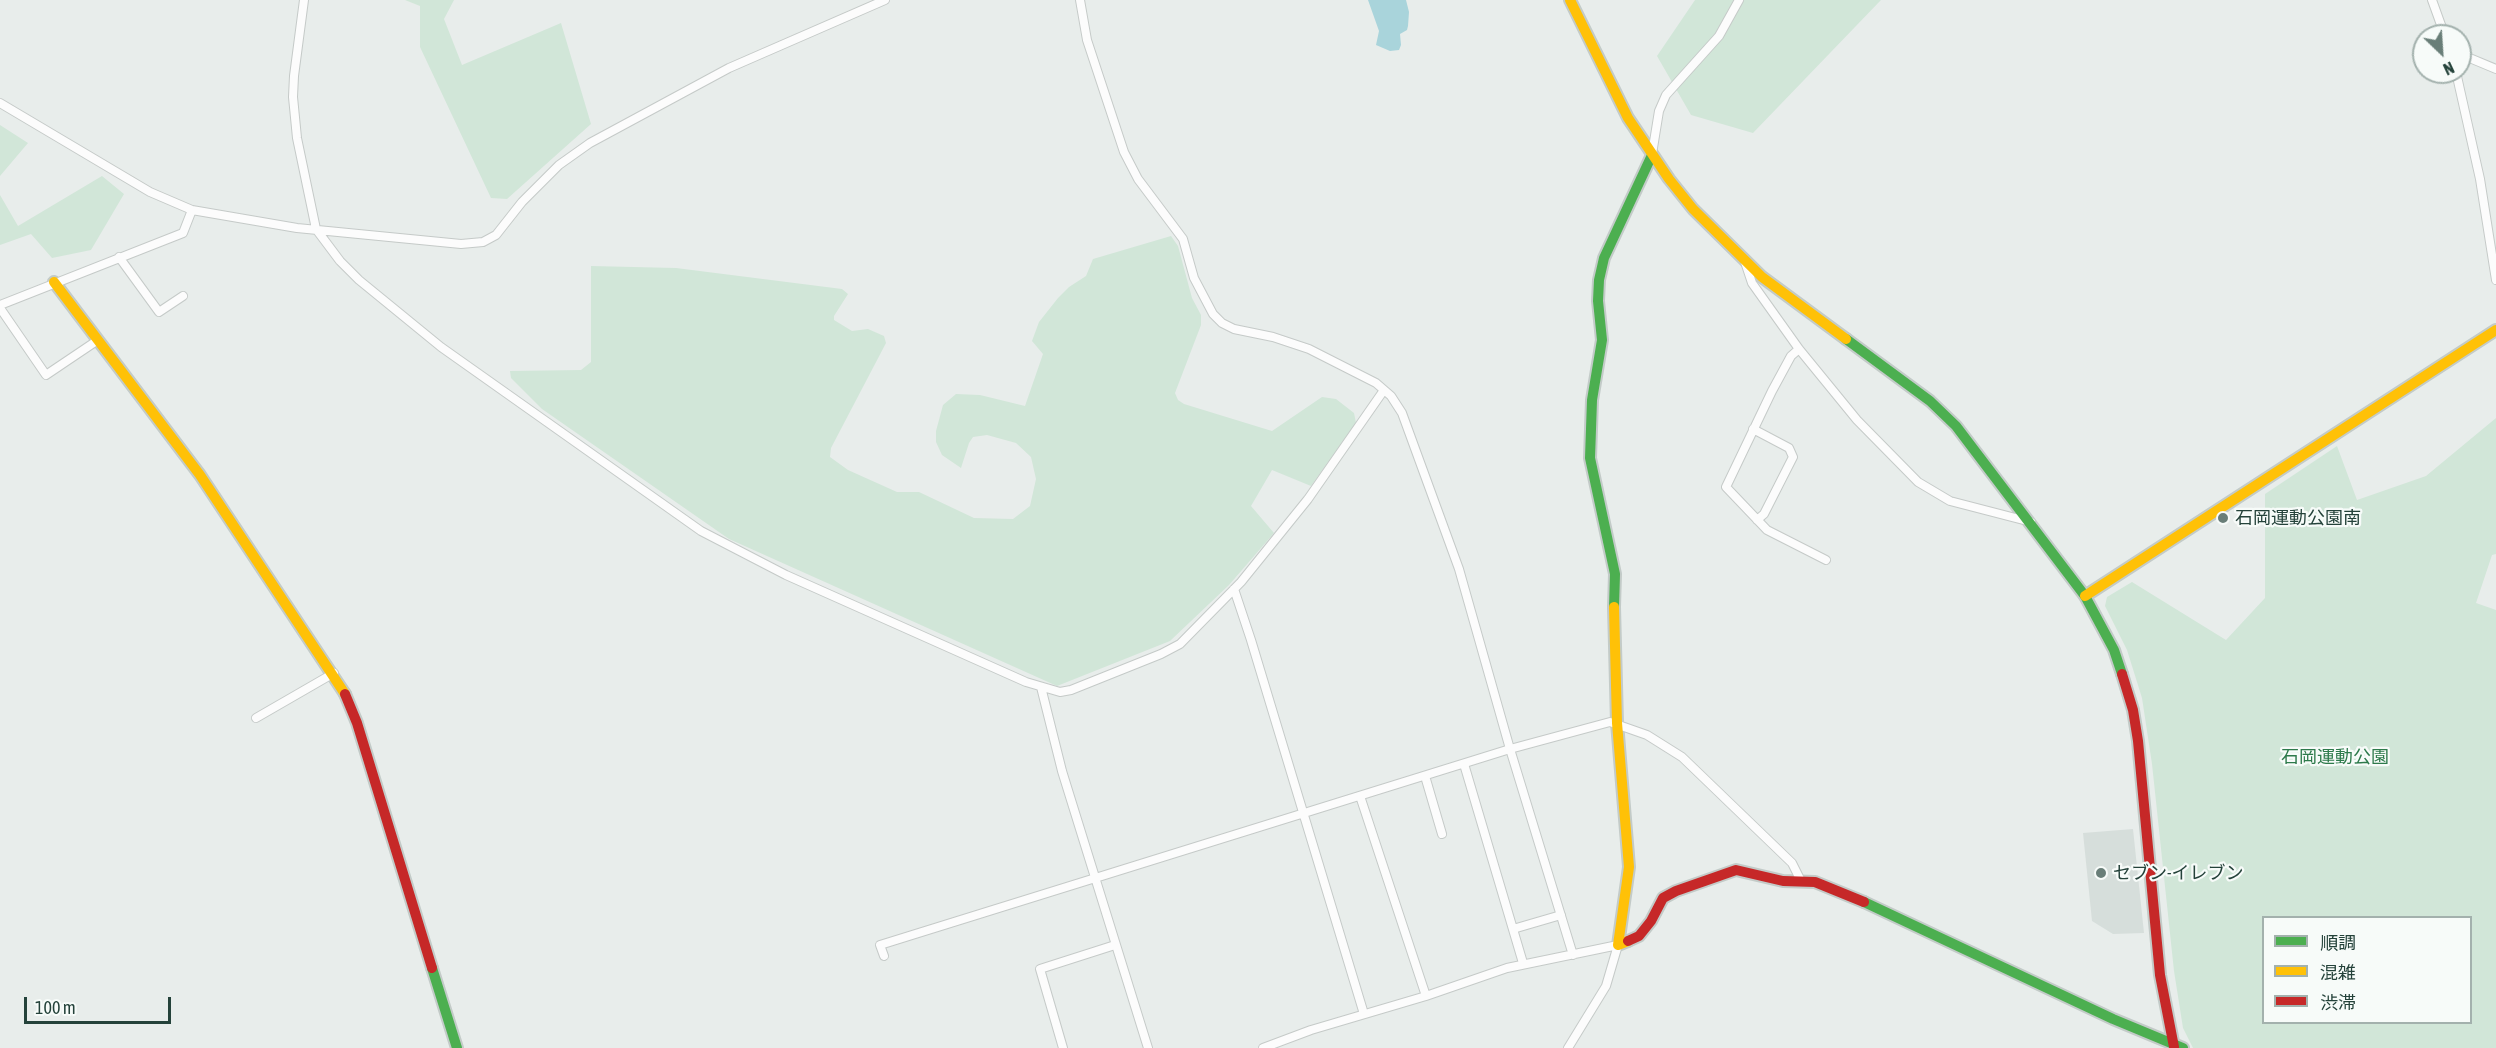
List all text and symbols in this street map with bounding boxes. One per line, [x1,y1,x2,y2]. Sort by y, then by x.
north arrow [2412,24,2472,84]
text: N [2441,58,2457,79]
place label: 石岡運動公園南 [2235,507,2361,529]
marker: 石岡運動公園南 [2216,511,2230,525]
park label: 石岡運動公園 [2281,746,2389,768]
place label: セブン-イレブン [2113,862,2243,884]
marker: セブン-イレブン [2094,866,2108,880]
legend [2262,916,2472,1024]
text: 順調 [2320,932,2356,953]
text: 混雑 [2320,962,2356,983]
scale bar [27,985,174,1023]
text: 渋滞 [2320,992,2356,1013]
text: 100 m [35,997,76,1018]

